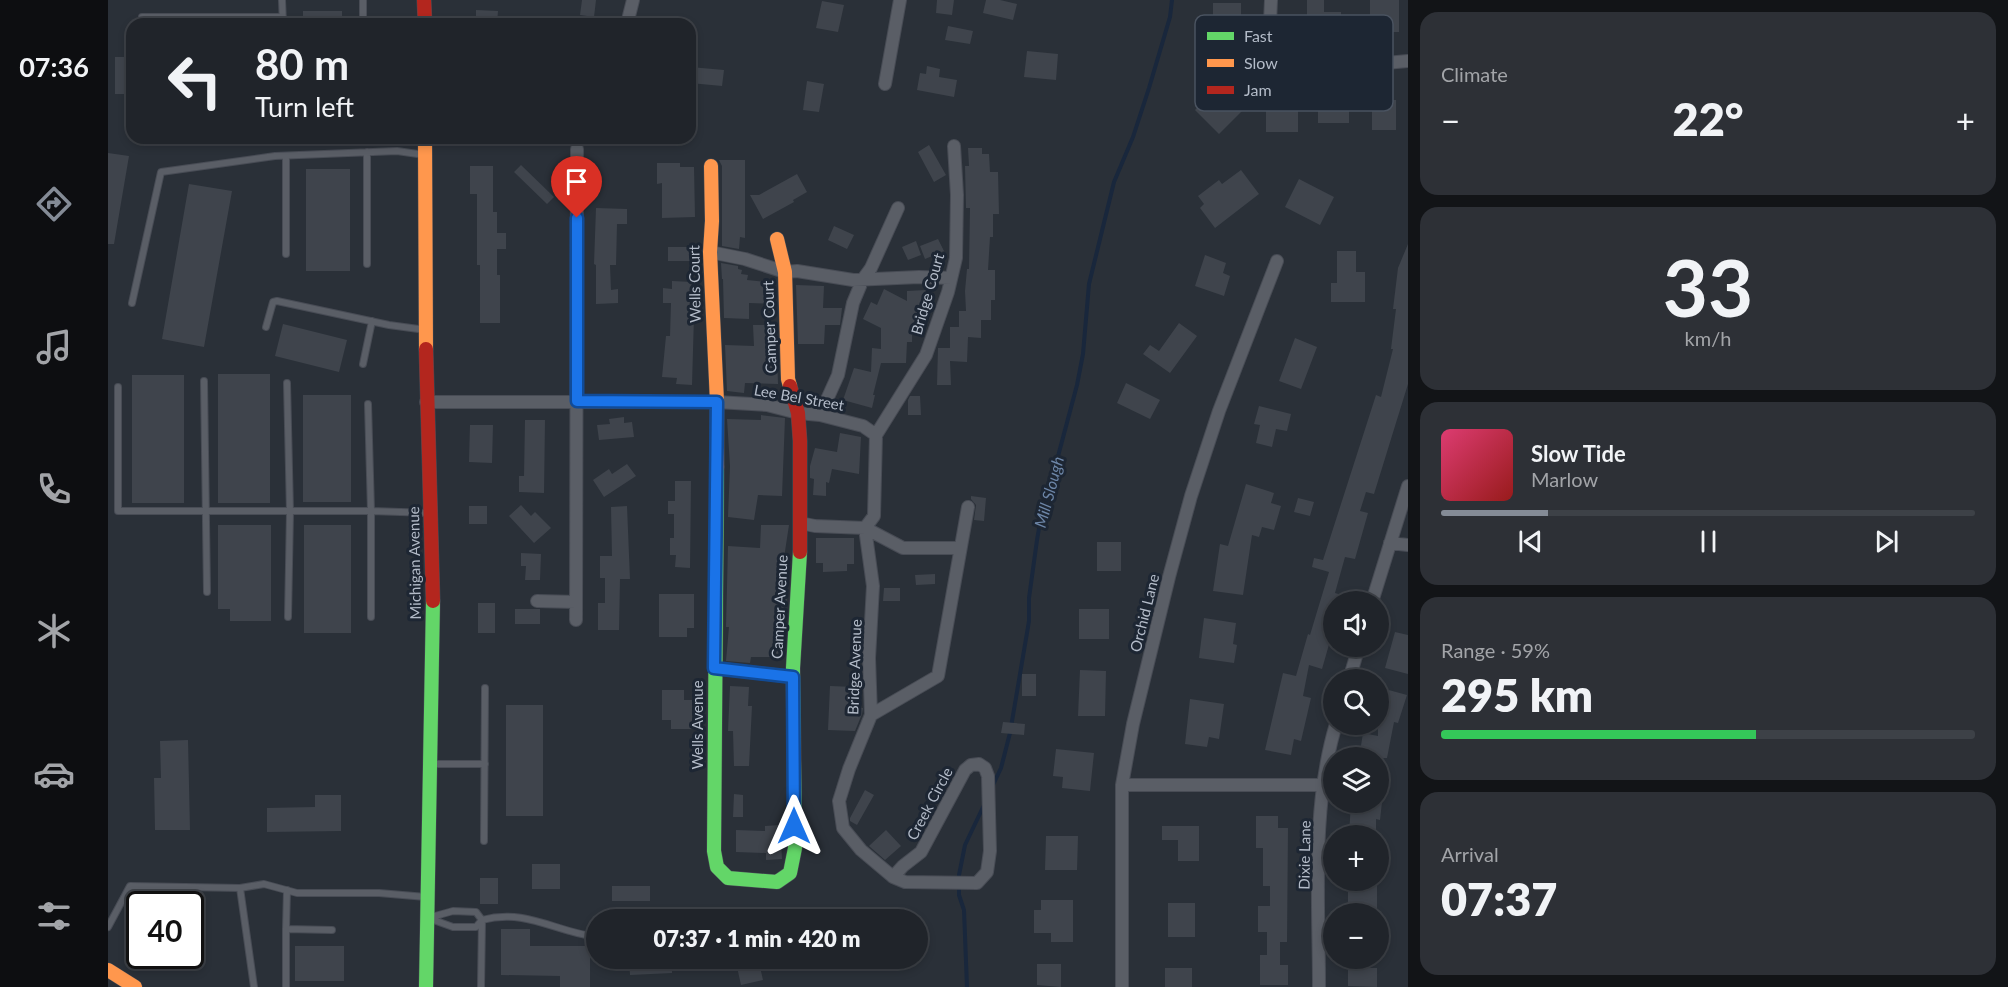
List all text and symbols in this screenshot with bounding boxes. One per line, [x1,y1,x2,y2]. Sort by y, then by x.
legend [1195,15,1393,111]
text: Fast [1244,26,1273,45]
text: 80 m [255,39,349,89]
icon: left [156,42,234,120]
text: 07:36 [19,50,89,83]
text: Slow [1244,53,1278,72]
text: Climate [1441,62,1508,86]
text: Jam [1244,80,1272,99]
text: Turn left [255,90,354,123]
text: 22° [1673,92,1743,146]
text: − [1441,100,1460,140]
text: + [1956,100,1975,140]
pin [551,156,602,218]
icon: arrive [560,165,593,198]
icon: directions [33,183,75,225]
text: 33 [1663,240,1753,334]
street label: Wells Court [684,244,704,323]
street label: Bridge Court [907,250,947,337]
street label: Camper Court [758,280,780,374]
icon: music [33,326,75,368]
text: km/h [1685,326,1731,350]
street label: Lee Bel Street [753,380,846,414]
text: Slow Tide [1531,440,1626,467]
water label: Mill Slough [1030,454,1067,530]
text: Marlow [1531,467,1598,491]
icon: phone [33,468,75,510]
street label: Michigan Avenue [404,506,424,620]
icon: previous [1514,525,1547,558]
icon: pause [1692,525,1725,558]
icon: next [1870,525,1903,558]
street label: Camper Avenue [767,554,791,659]
street label: Orchid Lane [1126,572,1162,654]
map controls [1323,591,1389,969]
button: sound [1323,591,1389,657]
icon: climate [33,610,75,652]
street label: Bridge Avenue [843,619,865,715]
text: Range · 59% [1441,638,1550,662]
text: 295 km [1441,668,1593,722]
button: search [1323,669,1389,735]
street label: Wells Avenue [688,680,706,770]
button: layers [1323,747,1389,813]
icon: car [33,753,75,795]
street label: Creek Circle [902,764,956,843]
position arrow [762,794,826,858]
street label: Dixie Lane [1294,820,1314,890]
button: + [1323,825,1389,891]
text: Arrival [1441,842,1499,866]
text: 07:37 [1441,872,1557,926]
speed limit sign: 40 [126,891,204,969]
icon: filters [33,895,75,937]
button: − [1323,903,1389,969]
text: 07:37 · 1 min · 420 m [654,925,860,952]

